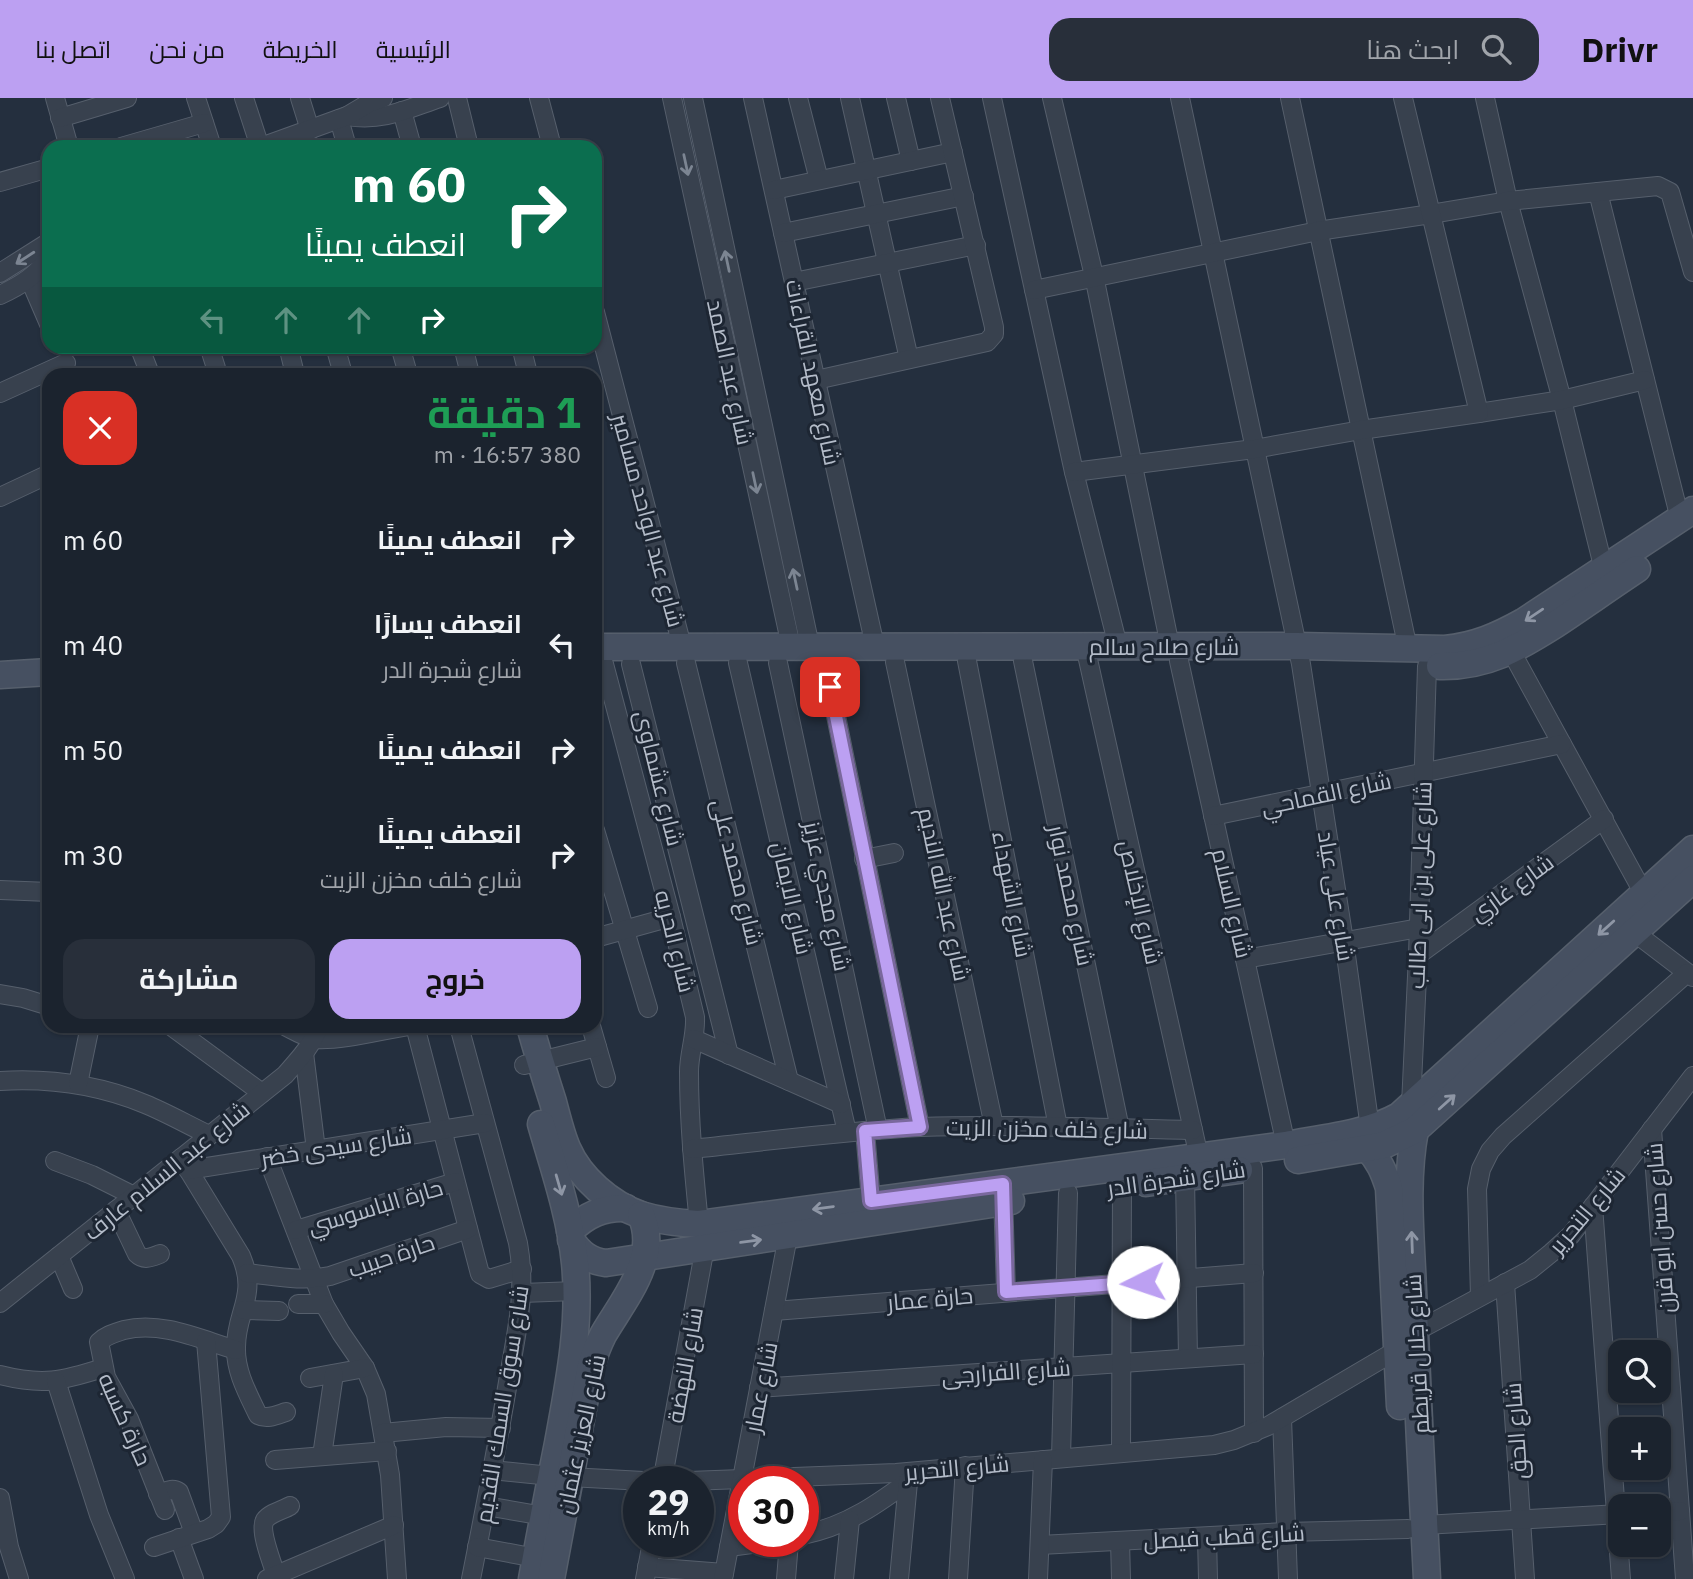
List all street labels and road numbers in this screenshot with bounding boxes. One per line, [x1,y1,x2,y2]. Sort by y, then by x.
street label: شارع معهد القراءات [778,276,848,468]
street label: شارع عبد الصمد [699,296,761,448]
street label: شارع عبد الواحد مسامير [604,408,692,631]
street label: شارع صلاح سالم [1089,631,1239,663]
street label: شارع عشماوى [627,707,691,849]
street label: شارع القماحي [1258,765,1395,825]
street label: شارع على بن ابى طالب [1400,781,1440,990]
street label: شارع محمد على [703,796,771,949]
street label: شارع عبد الله النديم [910,804,978,984]
street label: شارع مجدي عزيز [793,816,859,974]
street label: شارع محمد نوار [1040,820,1102,969]
street label: شارع الشهداء [984,828,1040,960]
street label: شارع على عياد [1310,829,1362,964]
street label: شارع الإخلاص [1110,837,1170,967]
street label: شارع الايمان [764,839,821,958]
street label: شارع السلام [1204,845,1260,961]
street label: شارع غازي [1463,846,1561,931]
street label: شارع الحريه [647,887,703,996]
street label: شارع عبد السلام عارف [77,1094,257,1248]
street label: شارع خلف مخزن الزيت [946,1111,1148,1147]
street label: شارع سيدى خضر [256,1119,414,1175]
street label: شارع حسن ابو قرن [1638,1142,1682,1314]
street label: شارع شجرة الدر [1103,1153,1247,1205]
street label: شارع التحرير [1540,1160,1633,1263]
street label: حارة الباسوسي [304,1171,447,1244]
street label: حارة حبيب [344,1226,438,1284]
street label: شارع جلال قريطم [1397,1273,1437,1435]
street label: حارة عمار [884,1279,974,1317]
street label: شارع سوق السمك القديم [467,1283,537,1525]
street label: شارع النهضة [659,1305,711,1426]
street label: شارع عمار [736,1339,785,1437]
street label: شارع العزيز عثمان [548,1351,614,1517]
street label: شارع الفرارجى [940,1352,1072,1392]
street label: حارة كسبه [92,1368,160,1470]
street label: شارع الحق [1497,1381,1535,1480]
street label: شارع التحرير [901,1447,1011,1489]
street label: شارع قطب فيصل [1142,1517,1306,1557]

